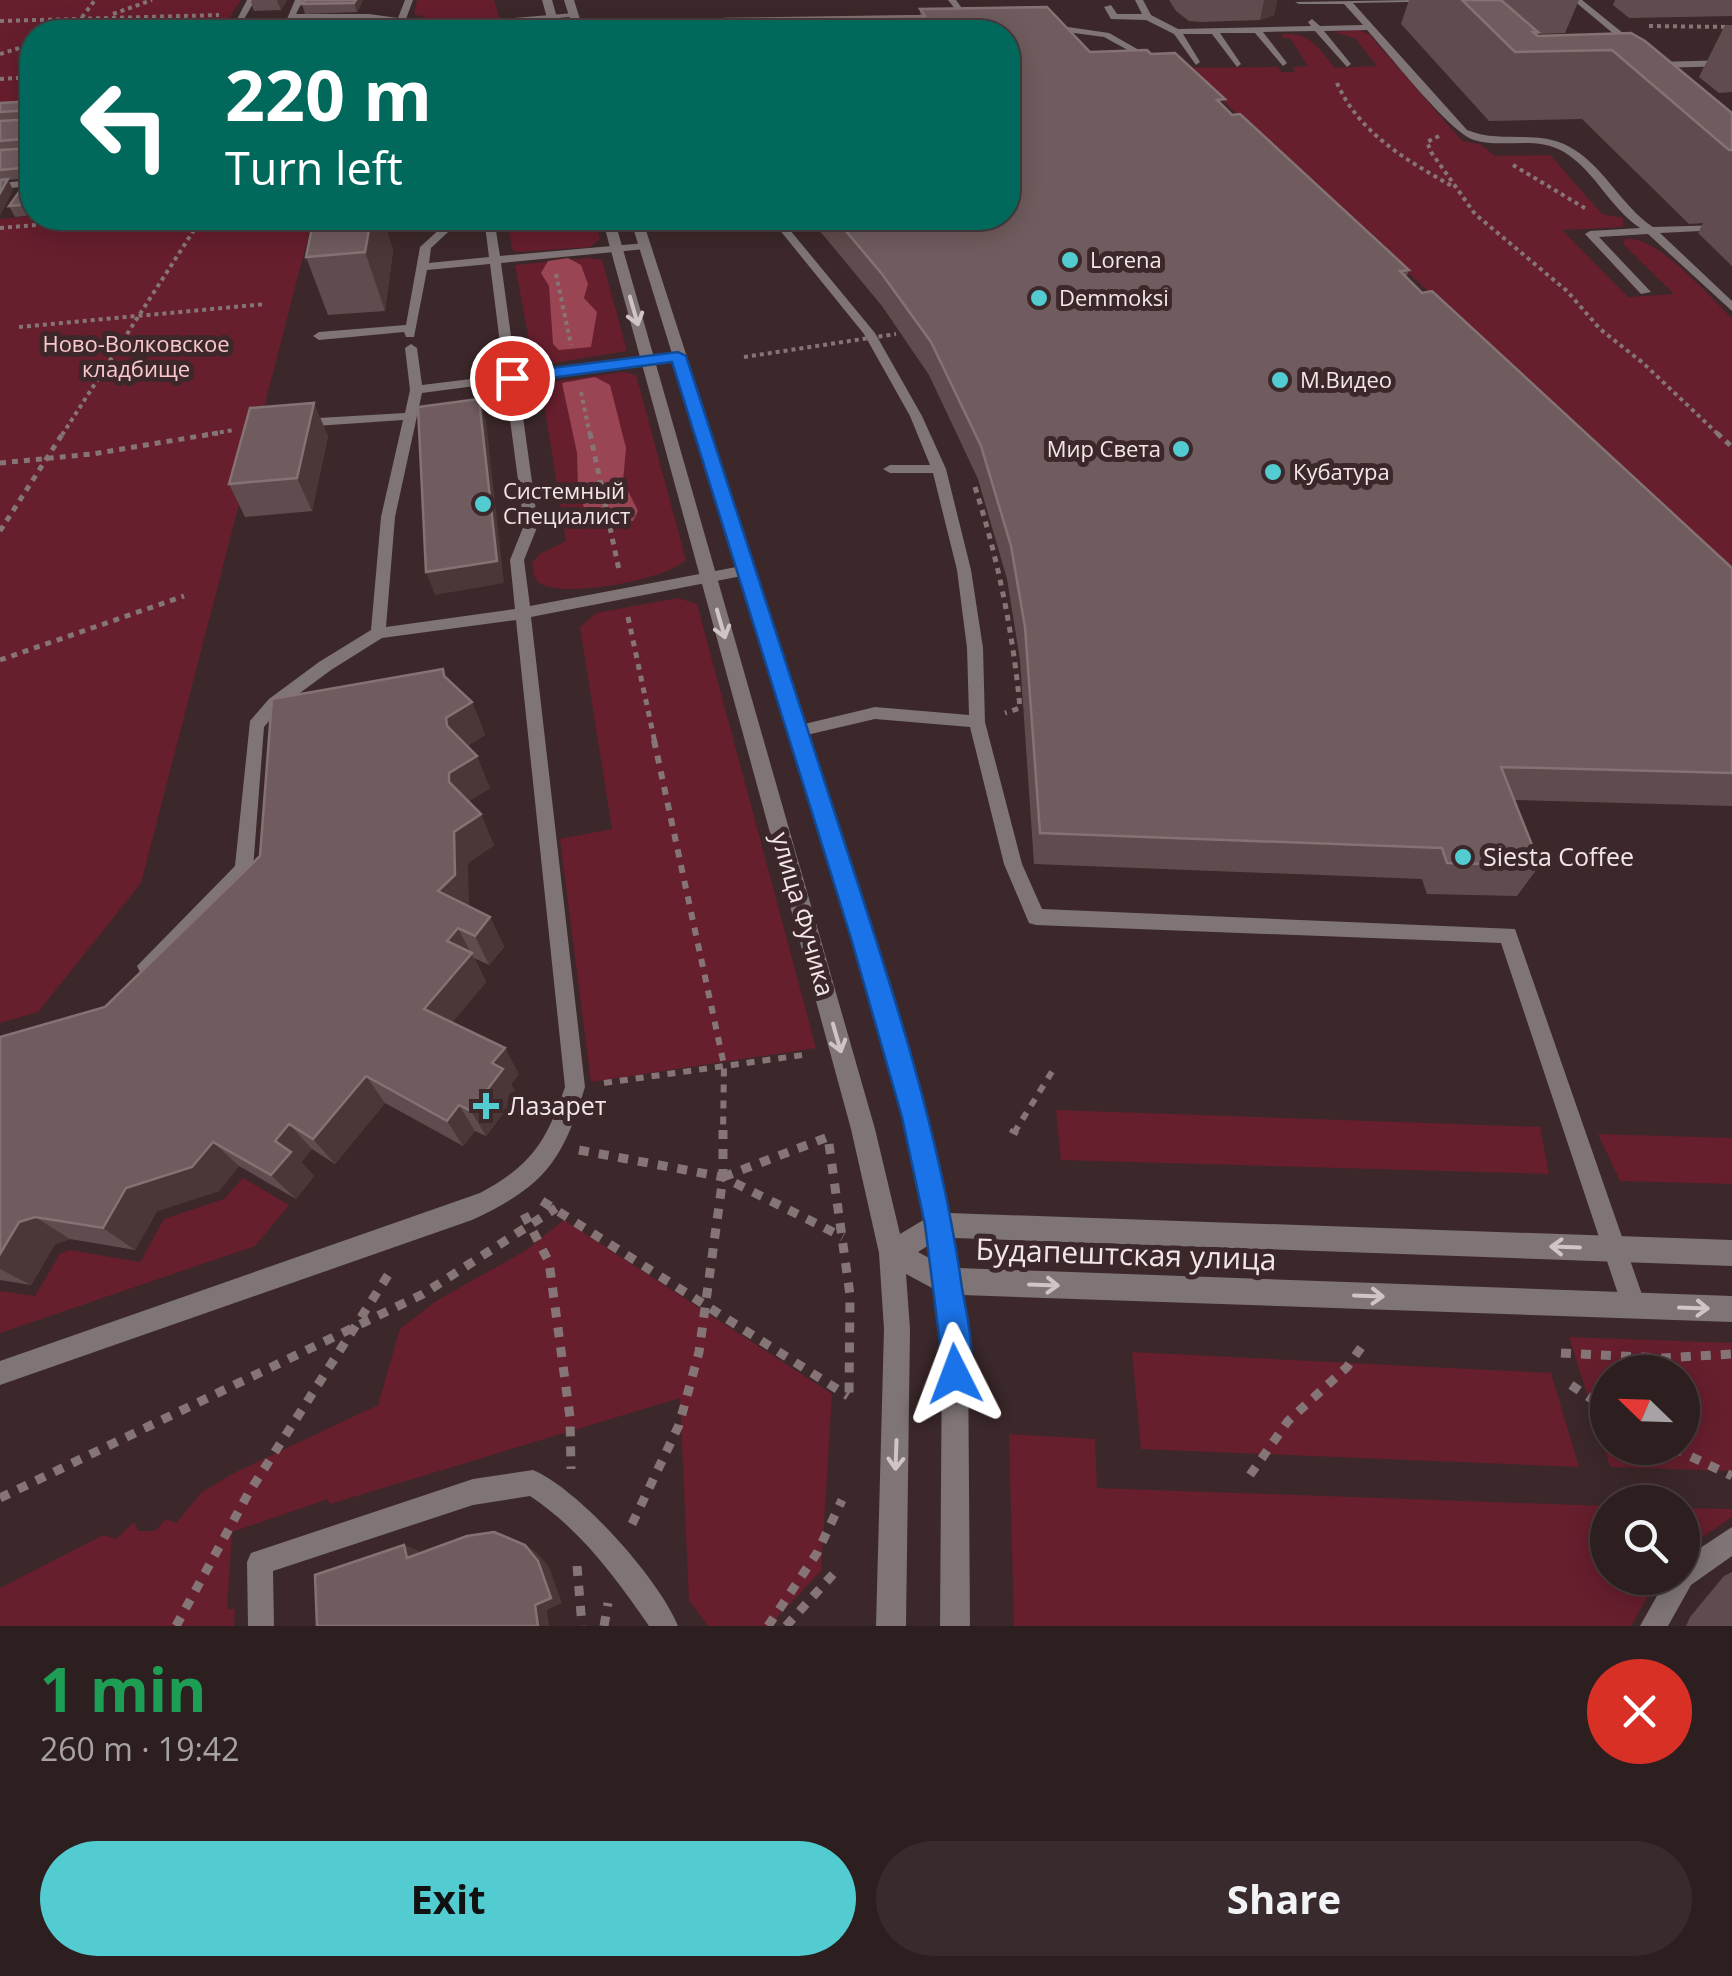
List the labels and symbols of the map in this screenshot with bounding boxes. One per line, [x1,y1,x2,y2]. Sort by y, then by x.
place label: Lorena [1090,244,1162,274]
marker: Lorena [1059,249,1081,271]
place label: Demmoksi [1059,282,1169,312]
marker: Demmoksi [1028,287,1050,309]
one-way arrow [626,295,645,326]
park label: Ново-Волковское кладбище [42,328,230,383]
pin [470,336,555,421]
place label: М.Видео [1300,364,1392,394]
marker: М.Видео [1269,369,1291,391]
place label: Мир Света [1047,433,1161,463]
marker: Мир Света [1170,438,1192,460]
place label: Кубатура [1293,456,1390,486]
marker: Кубатура [1262,461,1284,483]
place label: Системный Специалист [503,475,630,530]
marker: Системный Специалист [472,493,494,515]
one-way arrow [713,608,732,640]
street label: улица Фучика [764,828,844,1000]
place label: Siesta Coffee [1483,839,1634,873]
marker: Siesta Coffee [1452,846,1474,868]
one-way arrow [829,1022,848,1054]
place label: Лазарет [508,1088,607,1122]
marker: Лазарет [473,1093,499,1119]
street label: Будапештская улица [975,1228,1277,1279]
one-way arrow [1549,1238,1581,1257]
one-way arrow [1028,1275,1060,1294]
one-way arrow [1353,1287,1385,1306]
one-way arrow [1678,1299,1710,1318]
position arrow [903,1322,1007,1426]
north arrow [1590,1355,1700,1465]
one-way arrow [887,1438,906,1470]

